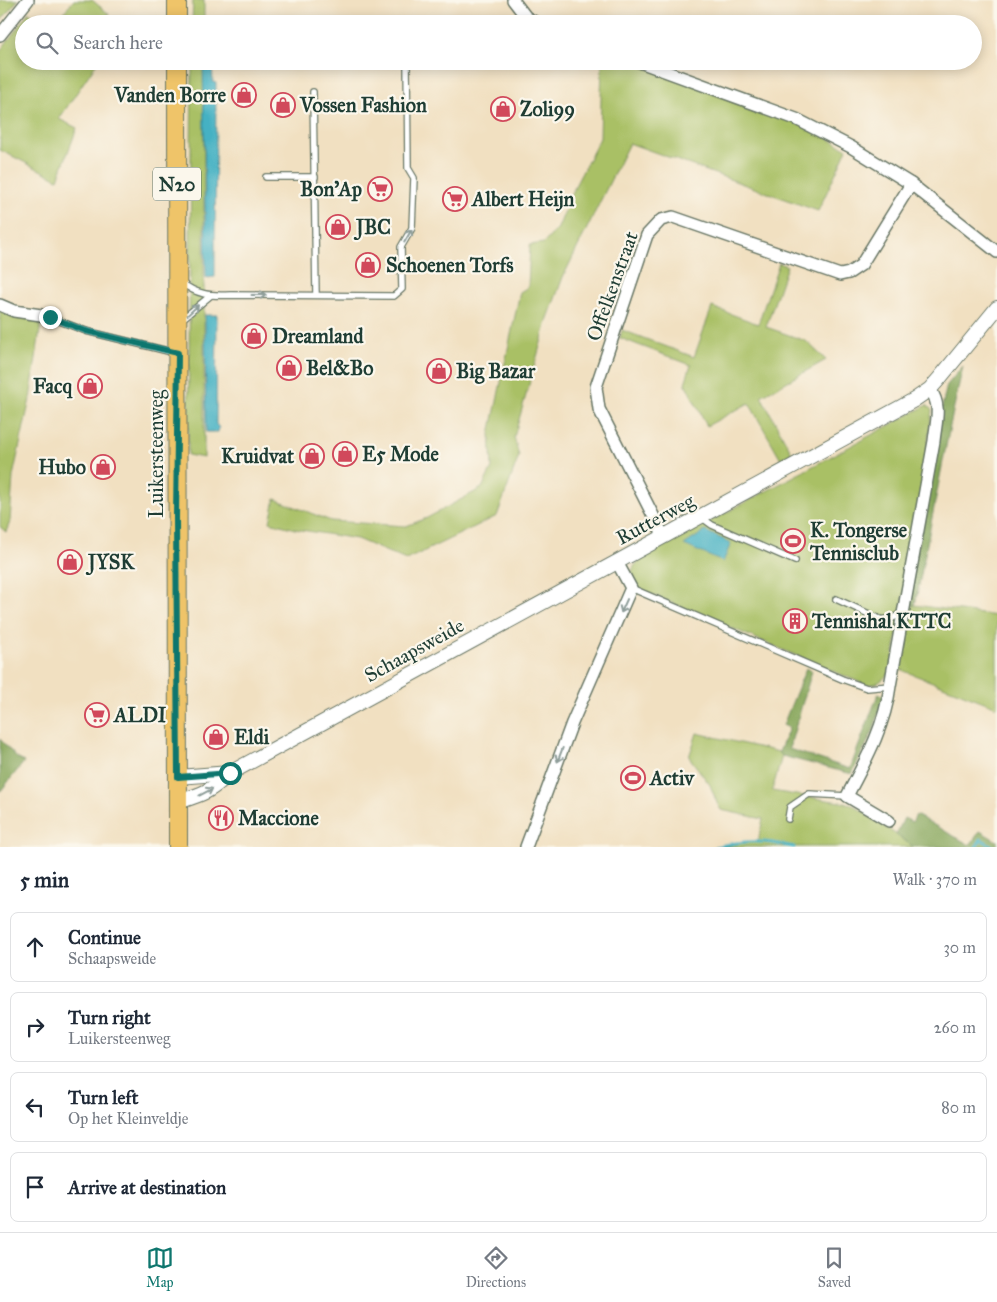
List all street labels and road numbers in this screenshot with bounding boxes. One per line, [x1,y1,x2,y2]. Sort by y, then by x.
road number: N20 [153,168,201,200]
street label: Offelkenstraat [581,228,643,344]
street label: Luikersteenweg [144,389,169,518]
street label: Rutterweg [612,488,699,550]
street label: Schaapsweide [360,613,468,687]

